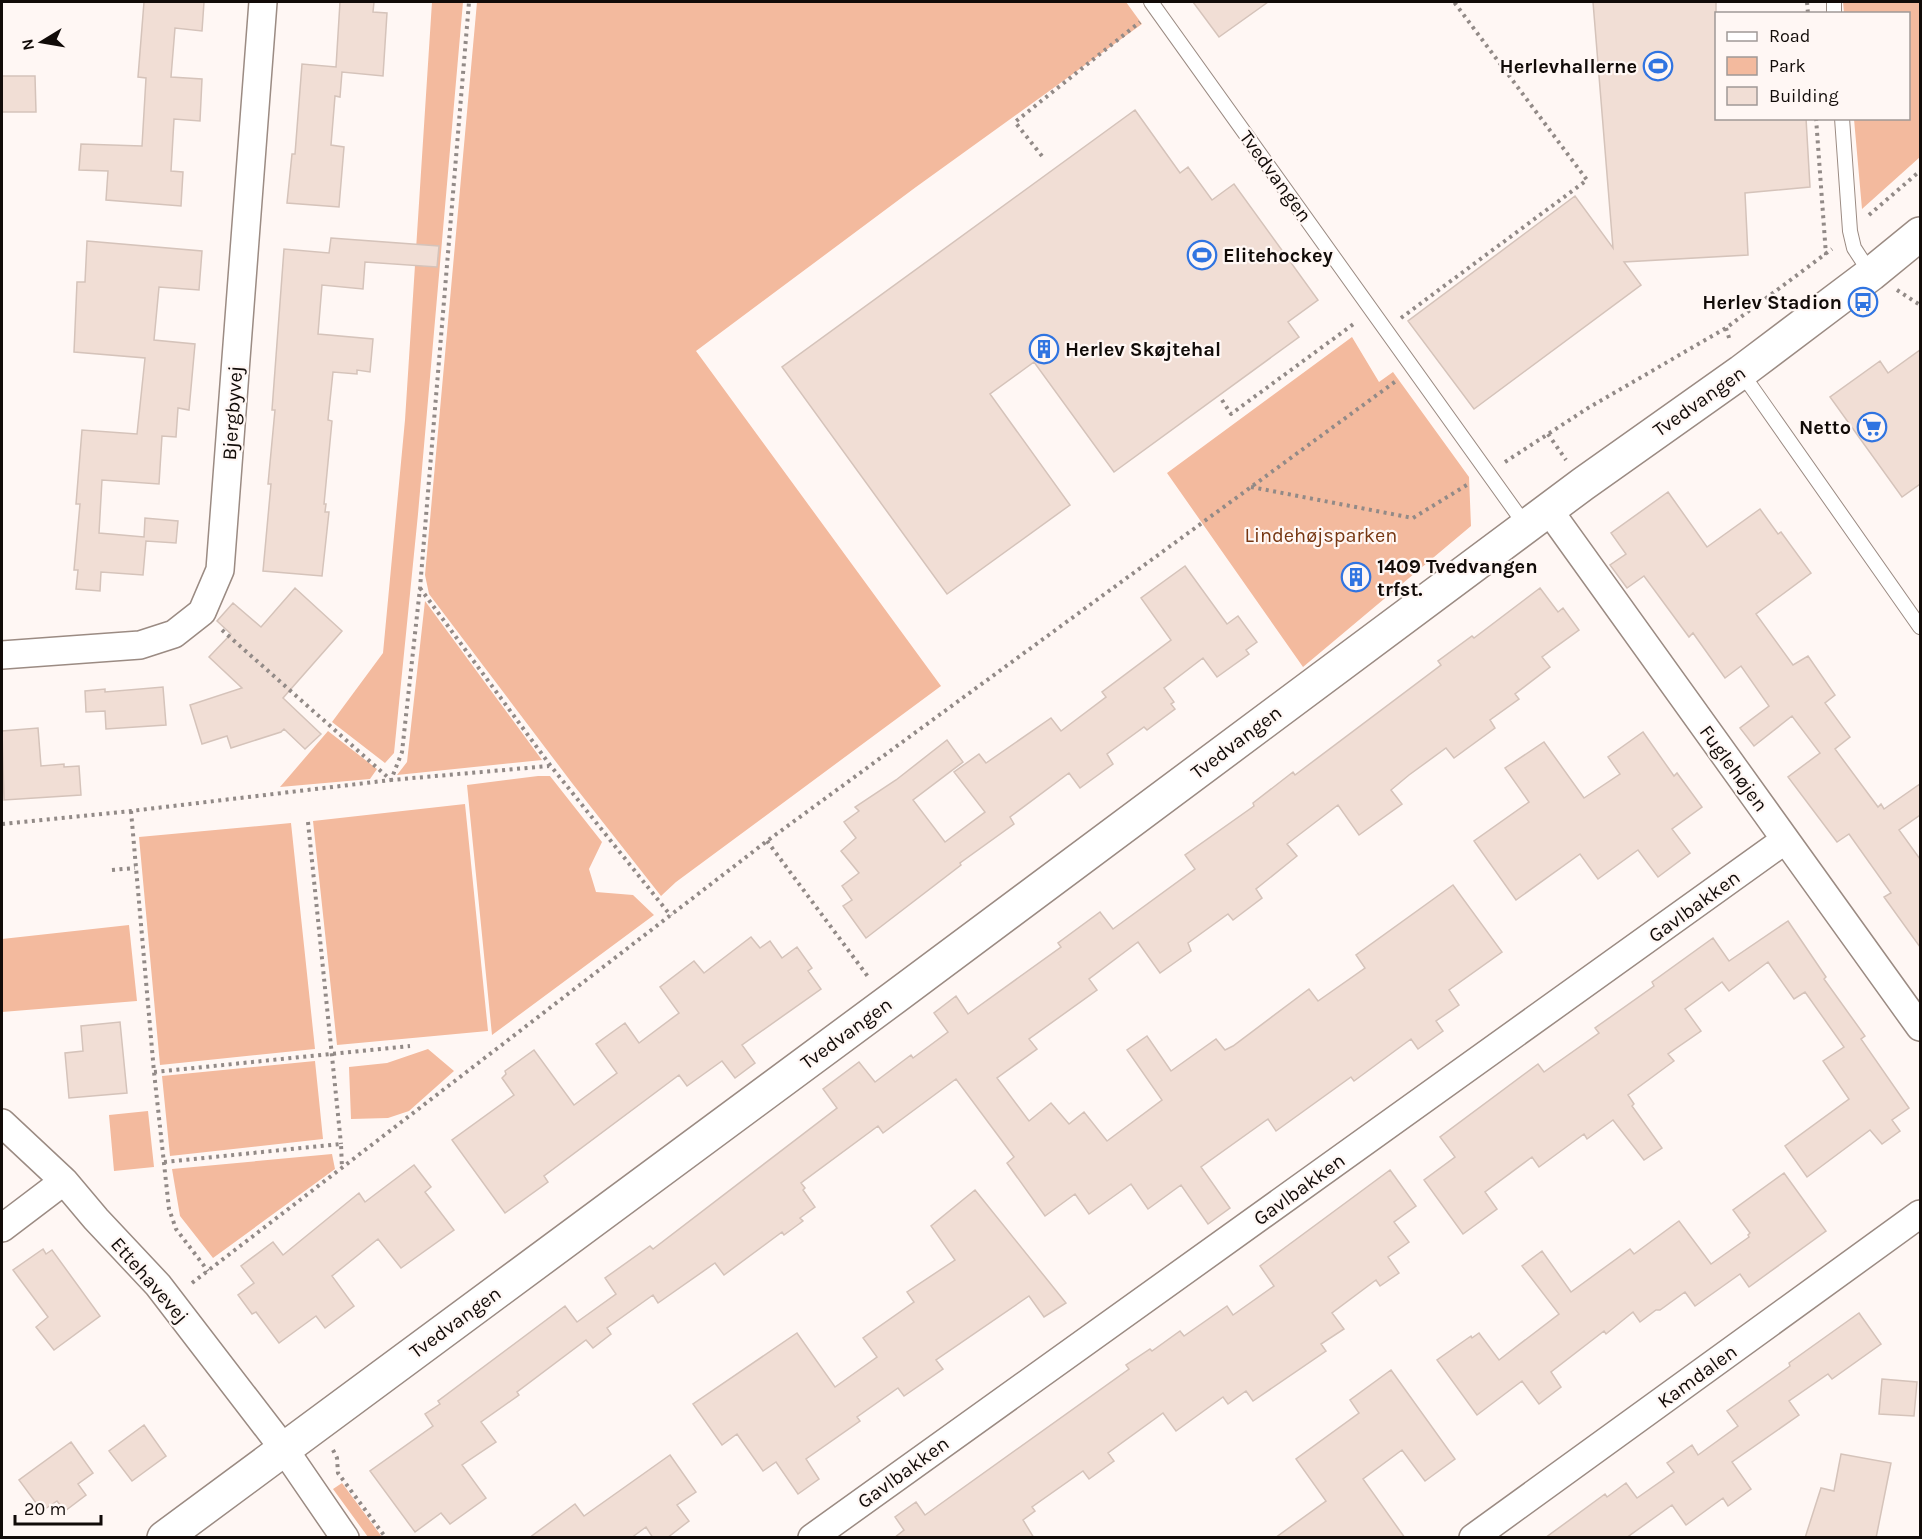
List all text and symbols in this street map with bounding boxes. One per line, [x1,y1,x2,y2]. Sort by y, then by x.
north arrow [12,12,72,72]
legend [1715,12,1910,120]
text: Road [1769,25,1810,47]
text: N [17,37,38,52]
sports icon: Herlevhallerne [1642,50,1674,82]
place label: Herlevhallerne [1500,55,1637,78]
text: Park [1769,55,1806,77]
text: Building [1769,85,1839,107]
street label: Tvedvangen [1235,126,1316,227]
sports icon: Elitehockey [1186,239,1218,271]
place label: Elitehockey [1223,244,1333,267]
bus stop icon: Herlev Stadion [1847,286,1879,318]
place label: Herlev Stadion [1702,291,1842,314]
building icon: Herlev Skøjtehal [1028,333,1060,365]
place label: Herlev Skøjtehal [1065,338,1221,361]
street label: Tvedvangen [1649,361,1750,442]
street label: Bjergbyvej [218,365,247,461]
supermarket icon: Netto [1856,411,1888,443]
place label: Netto [1799,416,1851,439]
park label: Lindehøjsparken [1245,524,1397,547]
place label: 1409 Tvedvangen trfst. [1377,555,1538,601]
building icon: 1409 Tvedvangen trfst. [1340,561,1372,593]
street label: Tvedvangen [1186,701,1286,784]
street label: Fuglehøjen [1695,721,1773,816]
street label: Gavlbakken [1644,866,1744,947]
street label: Tvedvangen [796,993,897,1074]
street label: Gavlbakken [1249,1149,1349,1230]
street label: Ettehavevej [106,1233,193,1328]
street label: Tvedvangen [405,1282,506,1363]
street label: Kamdalen [1653,1340,1742,1413]
street label: Gavlbakken [853,1432,953,1513]
scale bar [15,1488,100,1526]
text: 20 m [24,1498,66,1520]

